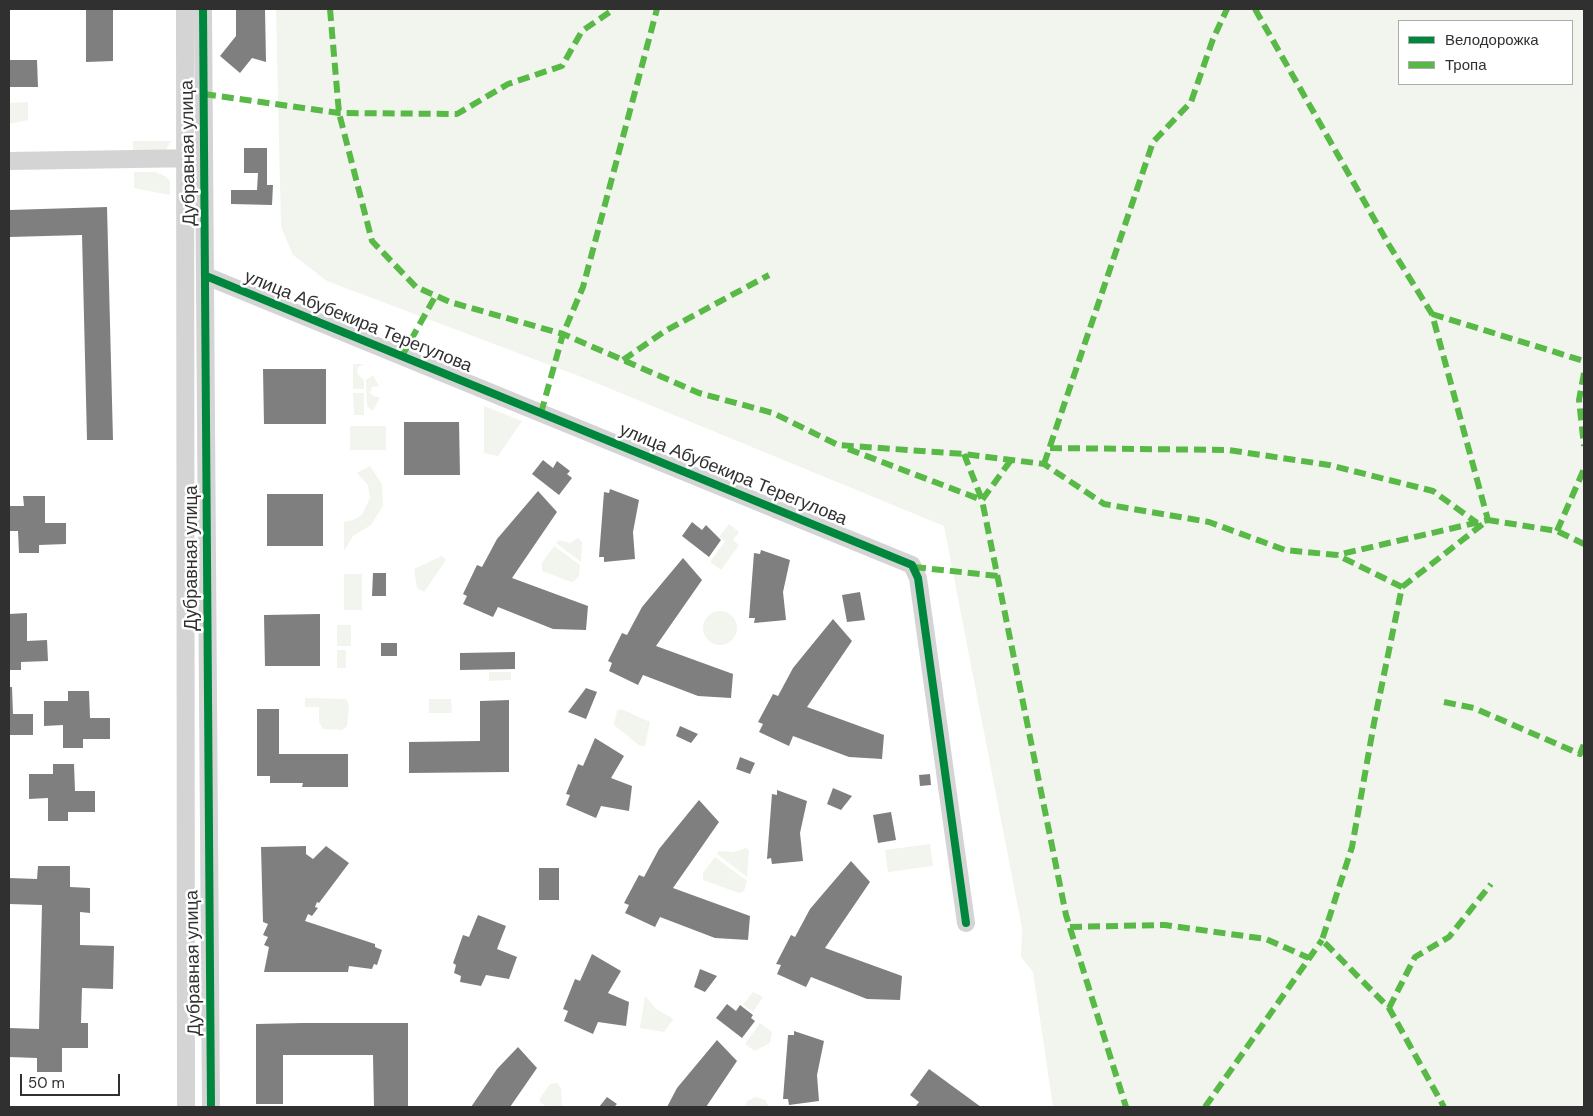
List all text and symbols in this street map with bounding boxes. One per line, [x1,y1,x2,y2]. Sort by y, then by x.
legend [1398,20,1573,85]
text: Велодорожка [1445,30,1539,50]
text: Тропа [1445,55,1486,75]
street label: Дубравная улица [177,80,201,226]
street label: улица Абубекира Терегулова [241,266,475,378]
street label: улица Абубекира Терегулова [616,419,850,531]
street label: Дубравная улица [181,485,203,631]
street label: Дубравная улица [182,890,206,1036]
scale bar [22,1064,122,1096]
text: 50 m [28,1073,65,1093]

